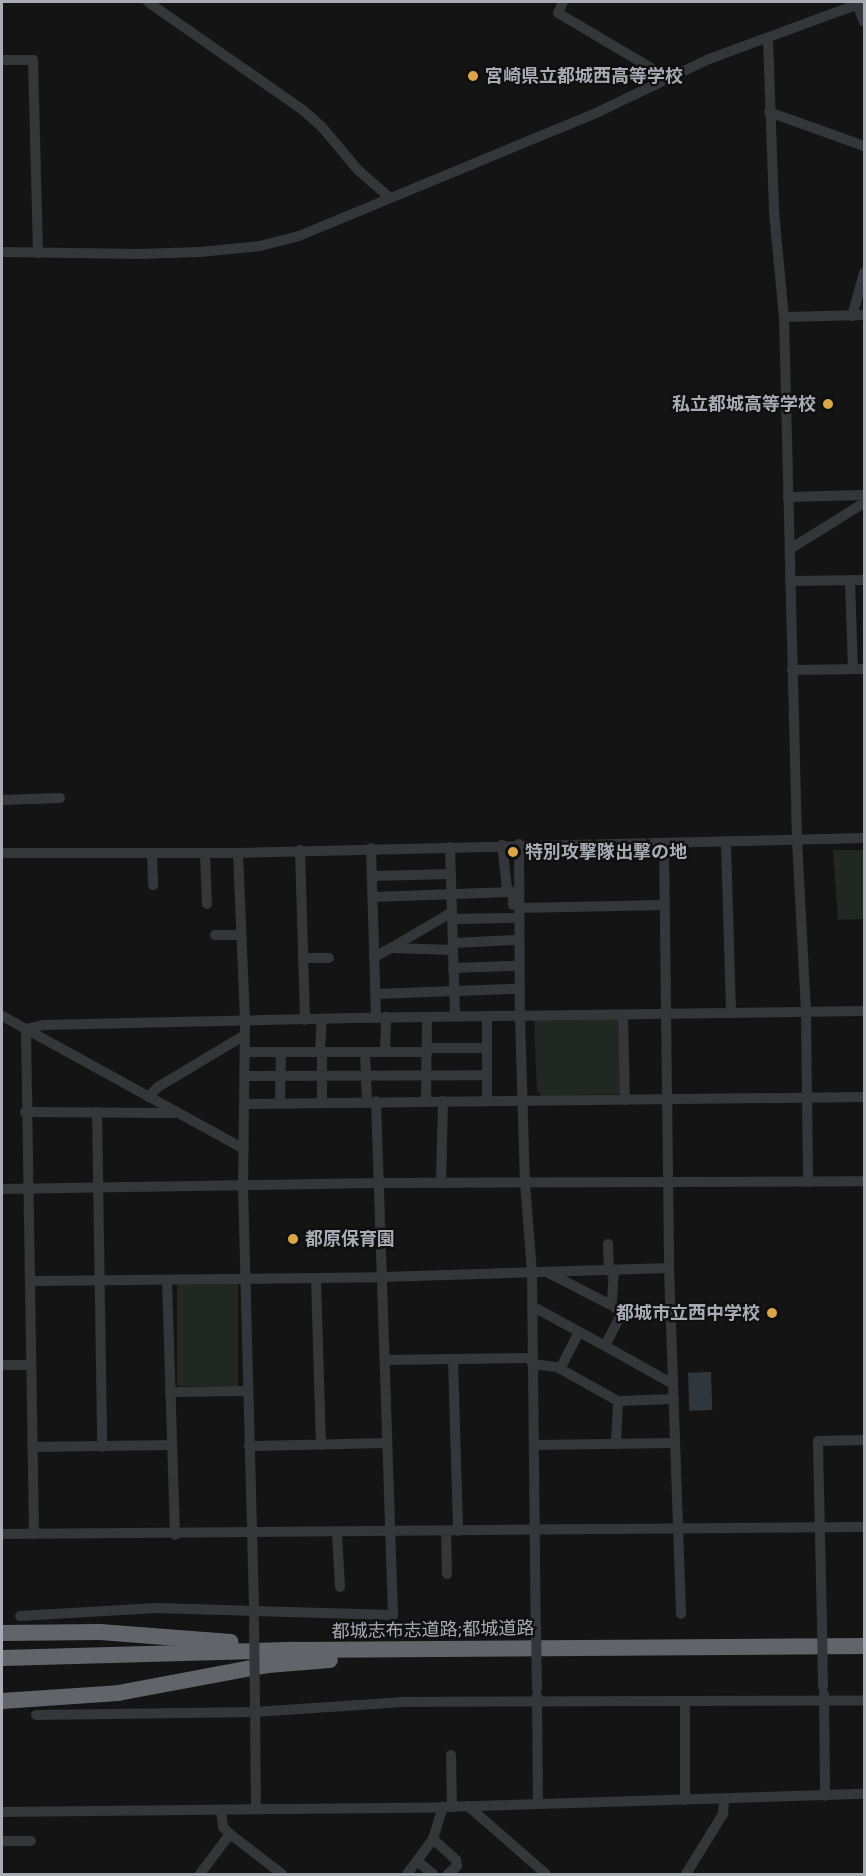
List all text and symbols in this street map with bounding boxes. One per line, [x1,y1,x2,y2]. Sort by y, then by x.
place label: 宮崎県立都城西高等学校 [485,65,683,87]
marker: 宮崎県立都城西高等学校 [466,69,480,83]
place label: 私立都城高等学校 [672,393,816,415]
marker: 私立都城高等学校 [821,397,835,411]
place label: 特別攻撃隊出撃の地 [525,841,687,863]
marker: 特別攻撃隊出撃の地 [506,845,520,859]
place label: 都原保育園 [305,1228,395,1250]
marker: 都原保育園 [286,1232,300,1246]
place label: 都城市立西中学校 [616,1302,760,1324]
marker: 都城市立西中学校 [765,1306,779,1320]
street label: 都城志布志道路;都城道路 [331,1617,535,1643]

